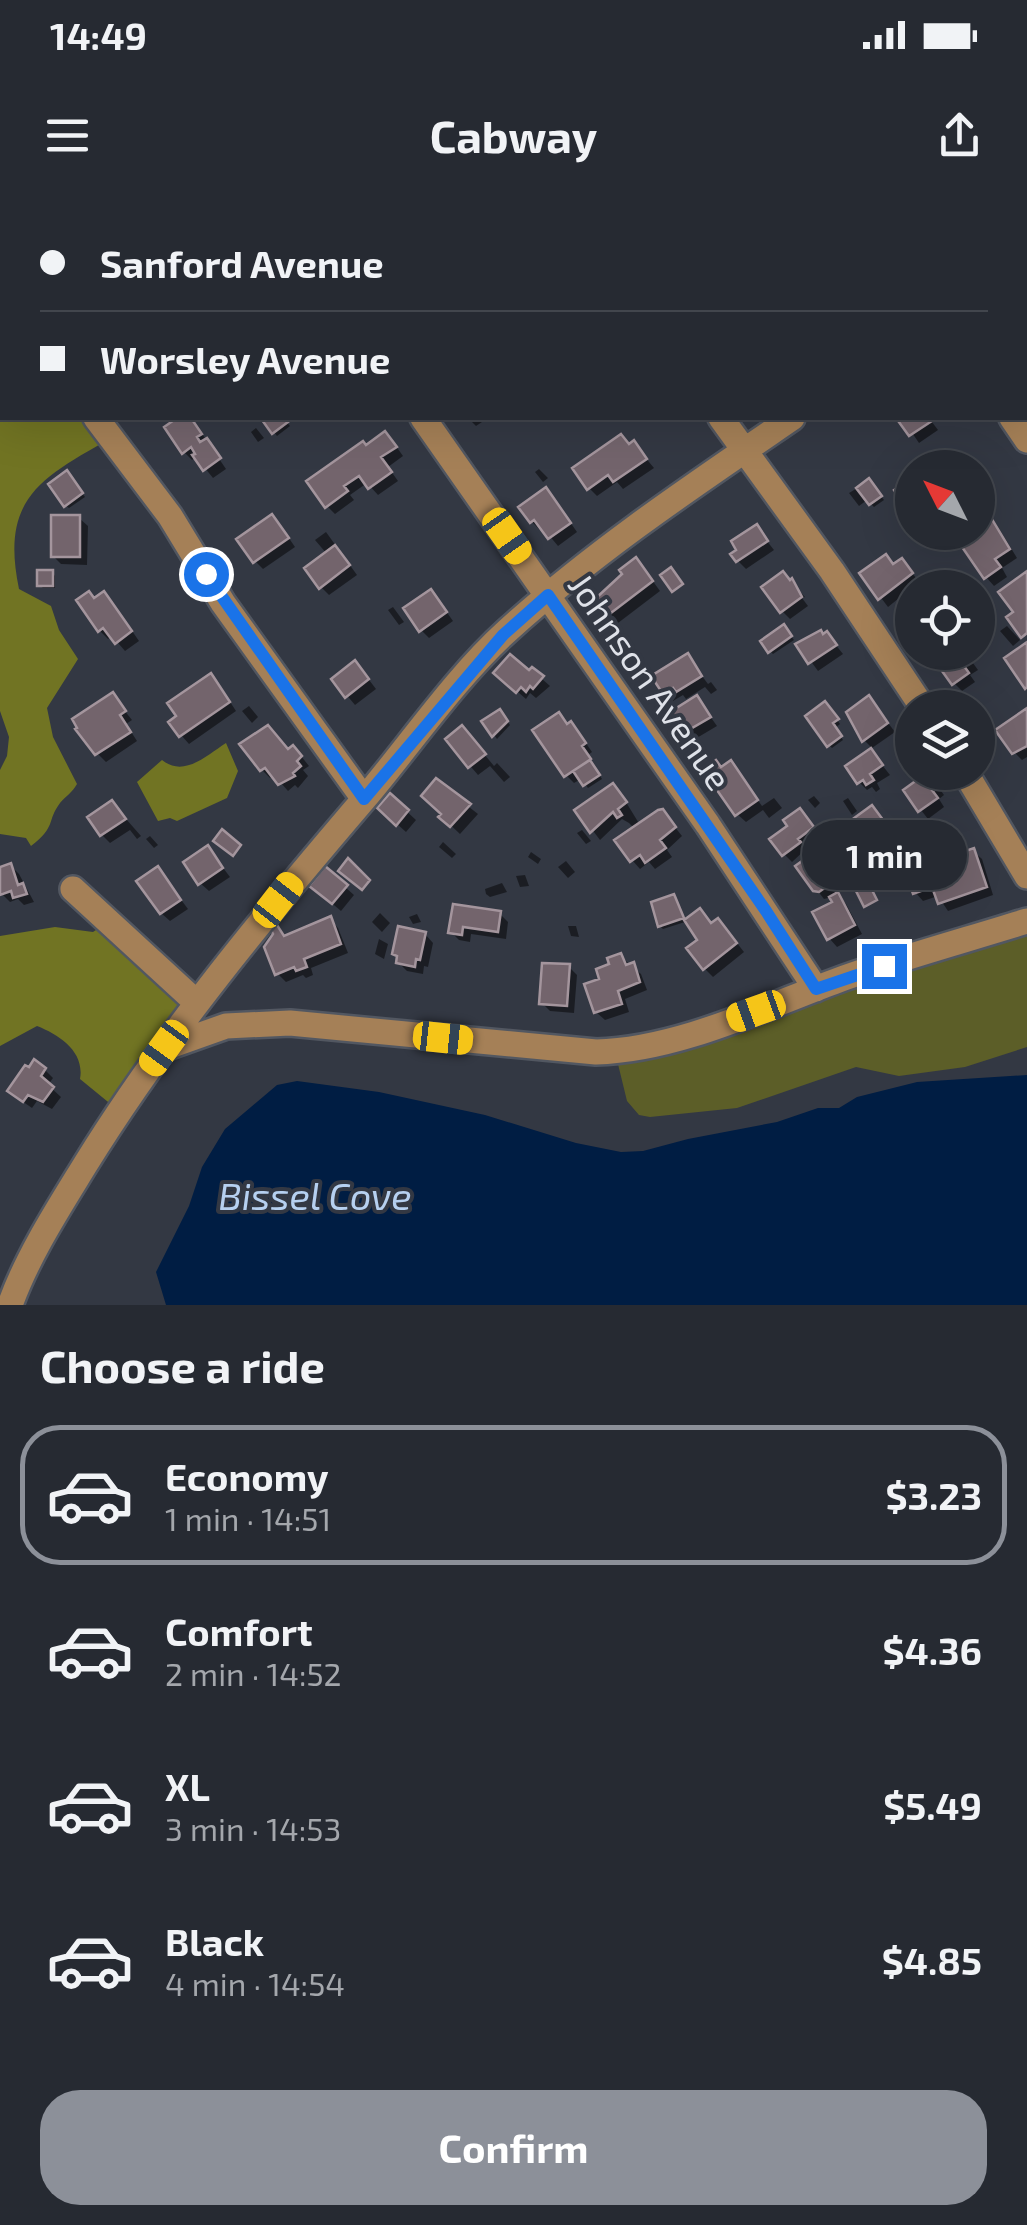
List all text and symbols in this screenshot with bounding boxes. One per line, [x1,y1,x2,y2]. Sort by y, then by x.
text: 14:49 [50,12,147,58]
icon: menu [40,108,95,163]
text: Cabway [430,108,597,162]
icon: share [932,108,987,163]
text: Sanford Avenue [100,240,384,286]
text: Worsley Avenue [100,336,390,382]
north arrow [895,450,995,550]
map controls [895,450,995,790]
car [478,503,536,569]
route start [184,552,229,597]
street label: Johnson Avenue [561,565,741,797]
button: locate [895,570,995,670]
button: layers [895,690,995,790]
callout: 1 min [802,821,966,891]
text: 1 min [846,836,923,874]
car [248,867,308,933]
route end [862,944,907,989]
car [723,987,789,1035]
car [134,1015,194,1081]
car [412,1020,474,1056]
water label: Bissel Cove [218,1172,412,1218]
text: Choose a ride [40,1338,325,1392]
icon: car [45,1450,135,1540]
text: Economy [165,1453,329,1499]
text: $3.23 [886,1472,982,1518]
text: 1 min · 14:51 [165,1499,331,1537]
icon: car [45,1605,135,1695]
text: Comfort [165,1608,313,1654]
text: $4.36 [883,1627,982,1673]
text: 2 min · 14:52 [165,1654,342,1692]
icon: car [45,1760,135,1850]
text: XL [165,1763,210,1809]
text: $5.49 [883,1782,982,1828]
text: 3 min · 14:53 [165,1809,341,1847]
icon: car [45,1915,135,2005]
text: Black [165,1918,264,1964]
text: $4.85 [882,1937,982,1983]
text: 4 min · 14:54 [165,1964,345,2002]
button: Confirm [40,2090,987,2205]

